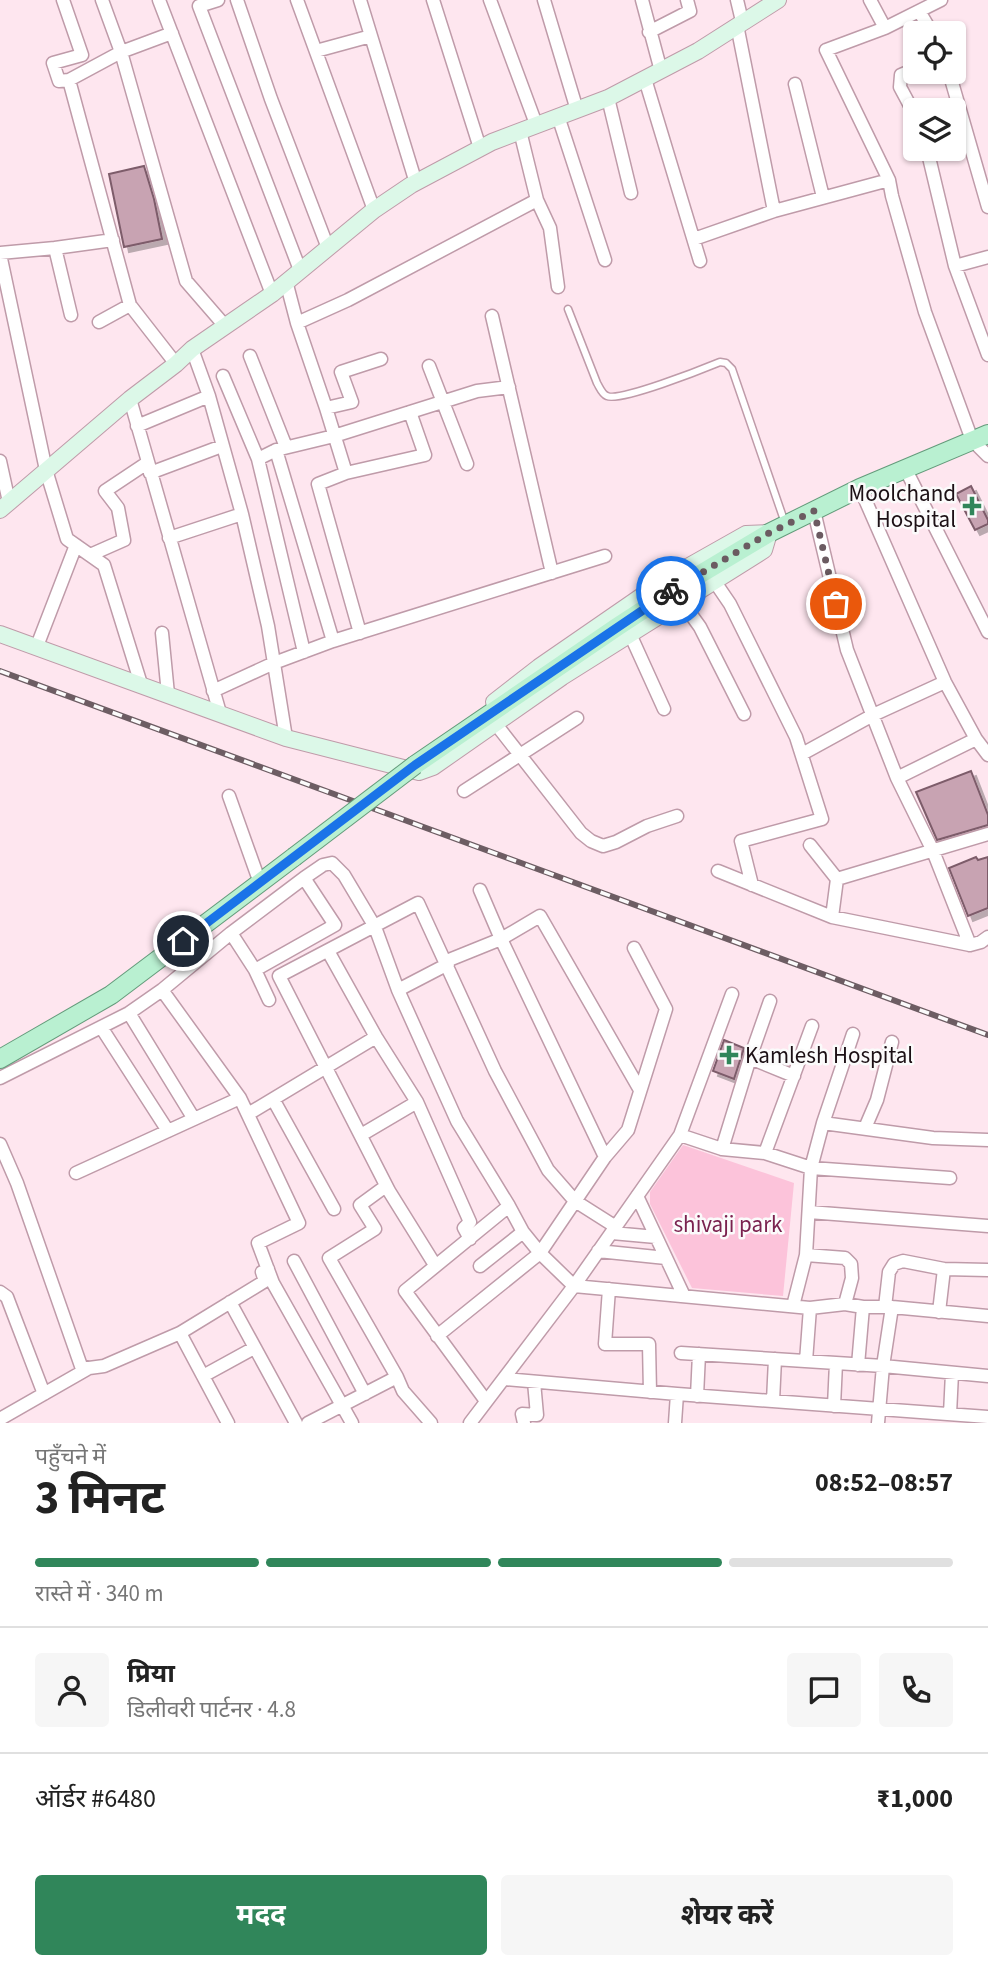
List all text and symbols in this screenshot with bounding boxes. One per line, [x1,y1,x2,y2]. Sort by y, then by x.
map controls [903,21,966,161]
button: locate [903,21,966,84]
button: layers [903,98,966,161]
place label: Moolchand Hospital [849,477,956,536]
marker: Moolchand Hospital [962,496,982,516]
courier [636,556,706,626]
icon: bike [652,572,690,610]
pin [806,574,866,634]
icon: bag [817,585,855,623]
pin [153,911,213,971]
icon: home [164,922,202,960]
place label: Kamlesh Hospital [745,1039,913,1072]
marker: Kamlesh Hospital [719,1045,739,1065]
park label: shivaji park [673,1208,783,1241]
text: पहुँचने में [35,1440,106,1473]
text: 08:52–08:57 [815,1464,953,1501]
text: 3 मिनट [35,1466,165,1531]
text: रास्ते में · 340 m [35,1577,164,1610]
button: person [35,1653,109,1727]
button: chat [787,1653,861,1727]
button: phone [879,1653,953,1727]
text: प्रिया [127,1655,175,1692]
text: डिलीवरी पार्टनर · 4.8 [127,1693,296,1726]
text: ऑर्डर #6480 [35,1780,156,1817]
text: ₹1,000 [877,1780,953,1817]
button: मदद [35,1875,487,1955]
button: शेयर करें [501,1875,953,1955]

